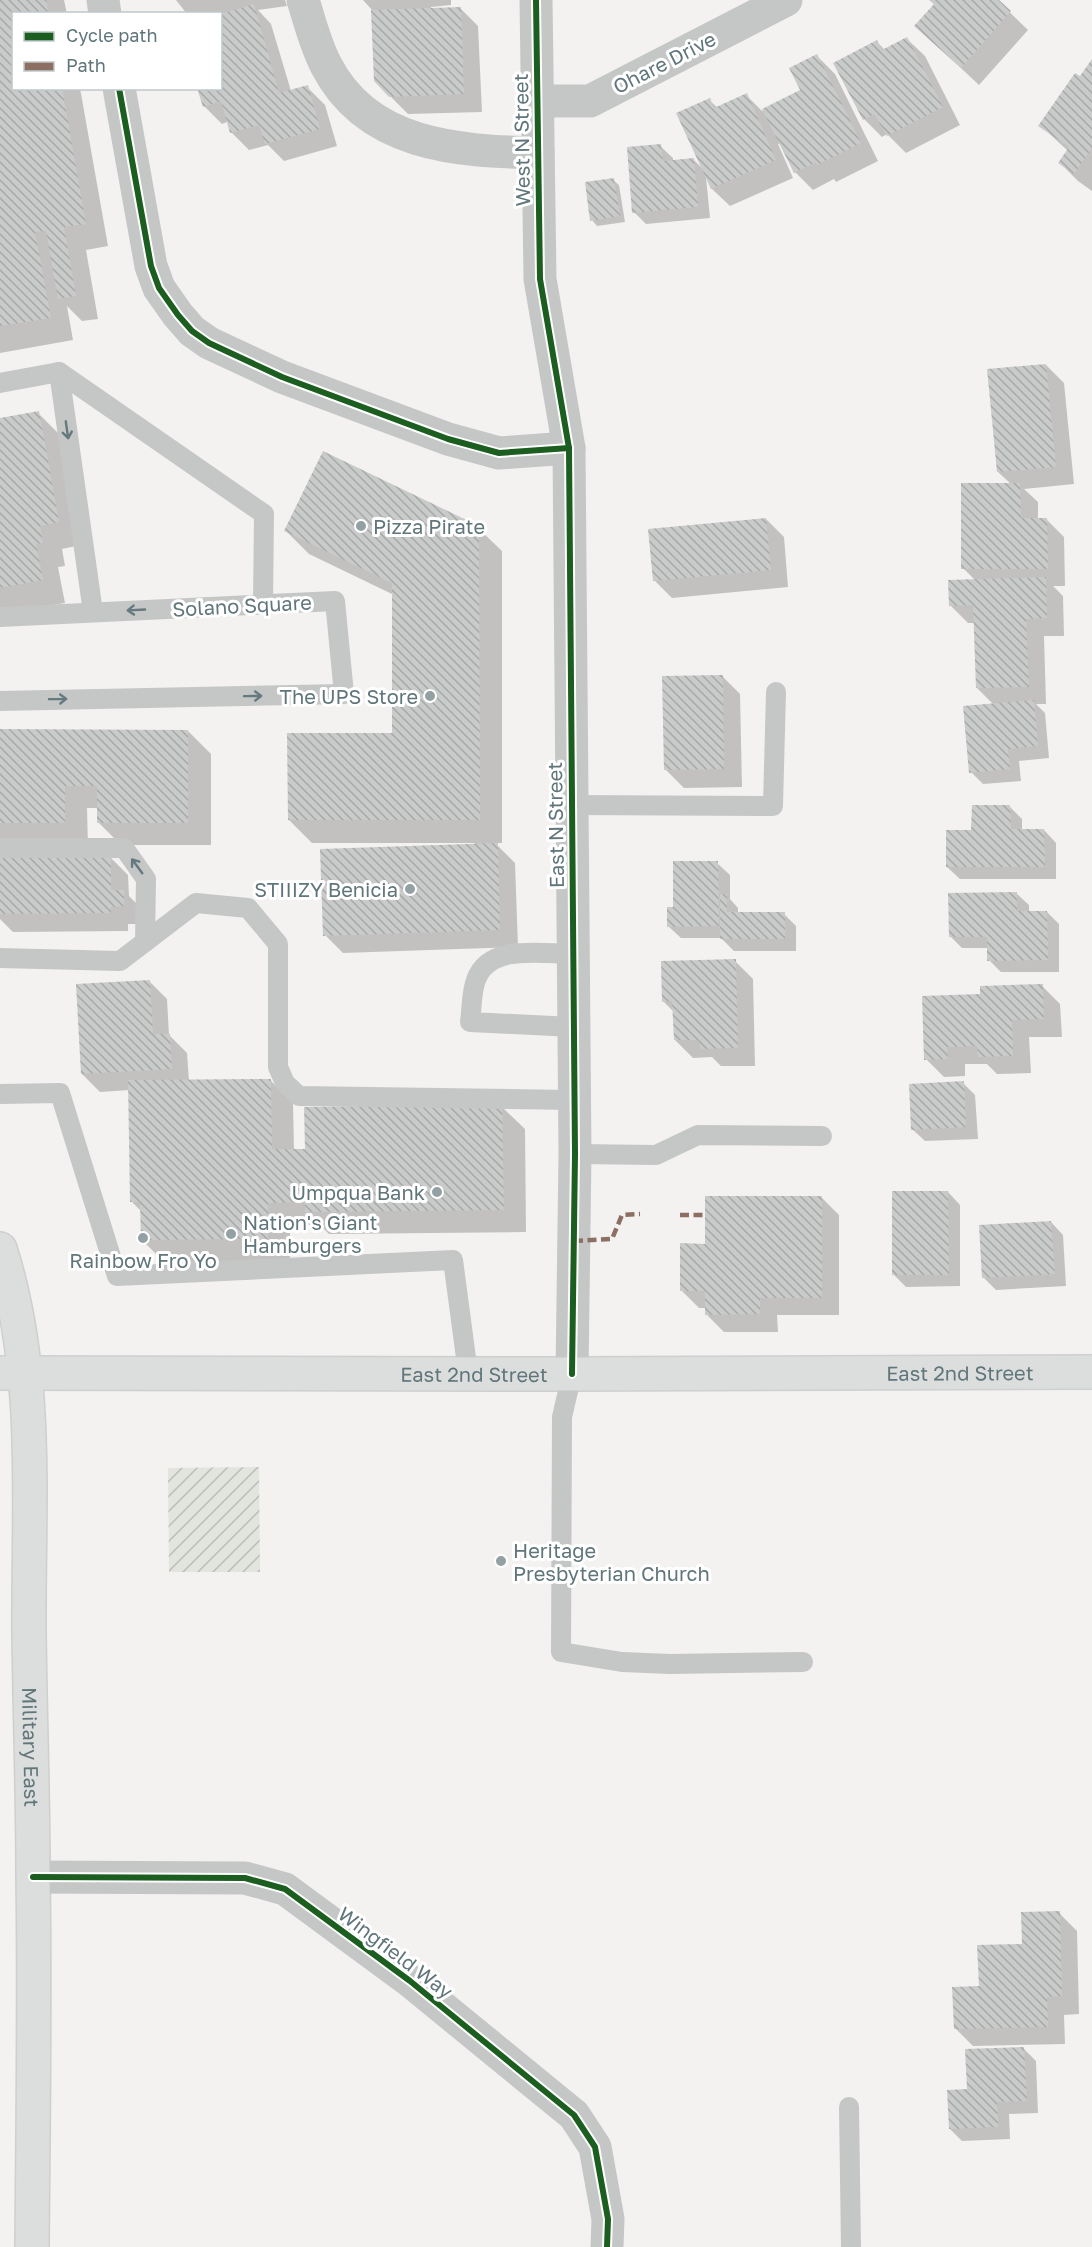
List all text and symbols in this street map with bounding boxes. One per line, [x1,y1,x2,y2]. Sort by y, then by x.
legend [12,12,222,90]
text: Cycle path [66,24,158,46]
street label: Ohare Drive [609,26,719,98]
text: Path [66,54,106,76]
street label: West N Street [508,73,534,207]
one-way arrow [62,420,73,440]
place label: Pizza Pirate [373,514,485,538]
marker: Pizza Pirate [354,519,368,533]
street label: Solano Square [172,589,312,621]
one-way arrow [126,605,146,616]
place label: The UPS Store [280,684,418,708]
marker: The UPS Store [423,689,437,703]
one-way arrow [243,690,263,702]
one-way arrow [48,694,68,705]
street label: East N Street [542,762,568,888]
one-way arrow [131,858,144,874]
place label: STIIIZY Benicia [254,877,398,901]
marker: STIIIZY Benicia [403,882,417,896]
place label: Umpqua Bank [291,1180,425,1204]
marker: Umpqua Bank [430,1185,444,1199]
place label: Nation's Giant Hamburgers [243,1210,378,1257]
marker: Nation's Giant Hamburgers [224,1227,238,1241]
marker: Rainbow Fro Yo [136,1231,150,1245]
place label: Rainbow Fro Yo [69,1248,217,1272]
street label: East 2nd Street [886,1360,1034,1385]
street label: East 2nd Street [400,1362,548,1386]
place label: Heritage Presbyterian Church [513,1538,710,1585]
marker: Heritage Presbyterian Church [494,1554,508,1568]
street label: Military East [18,1687,44,1807]
street label: Wingfield Way [334,1901,458,2003]

